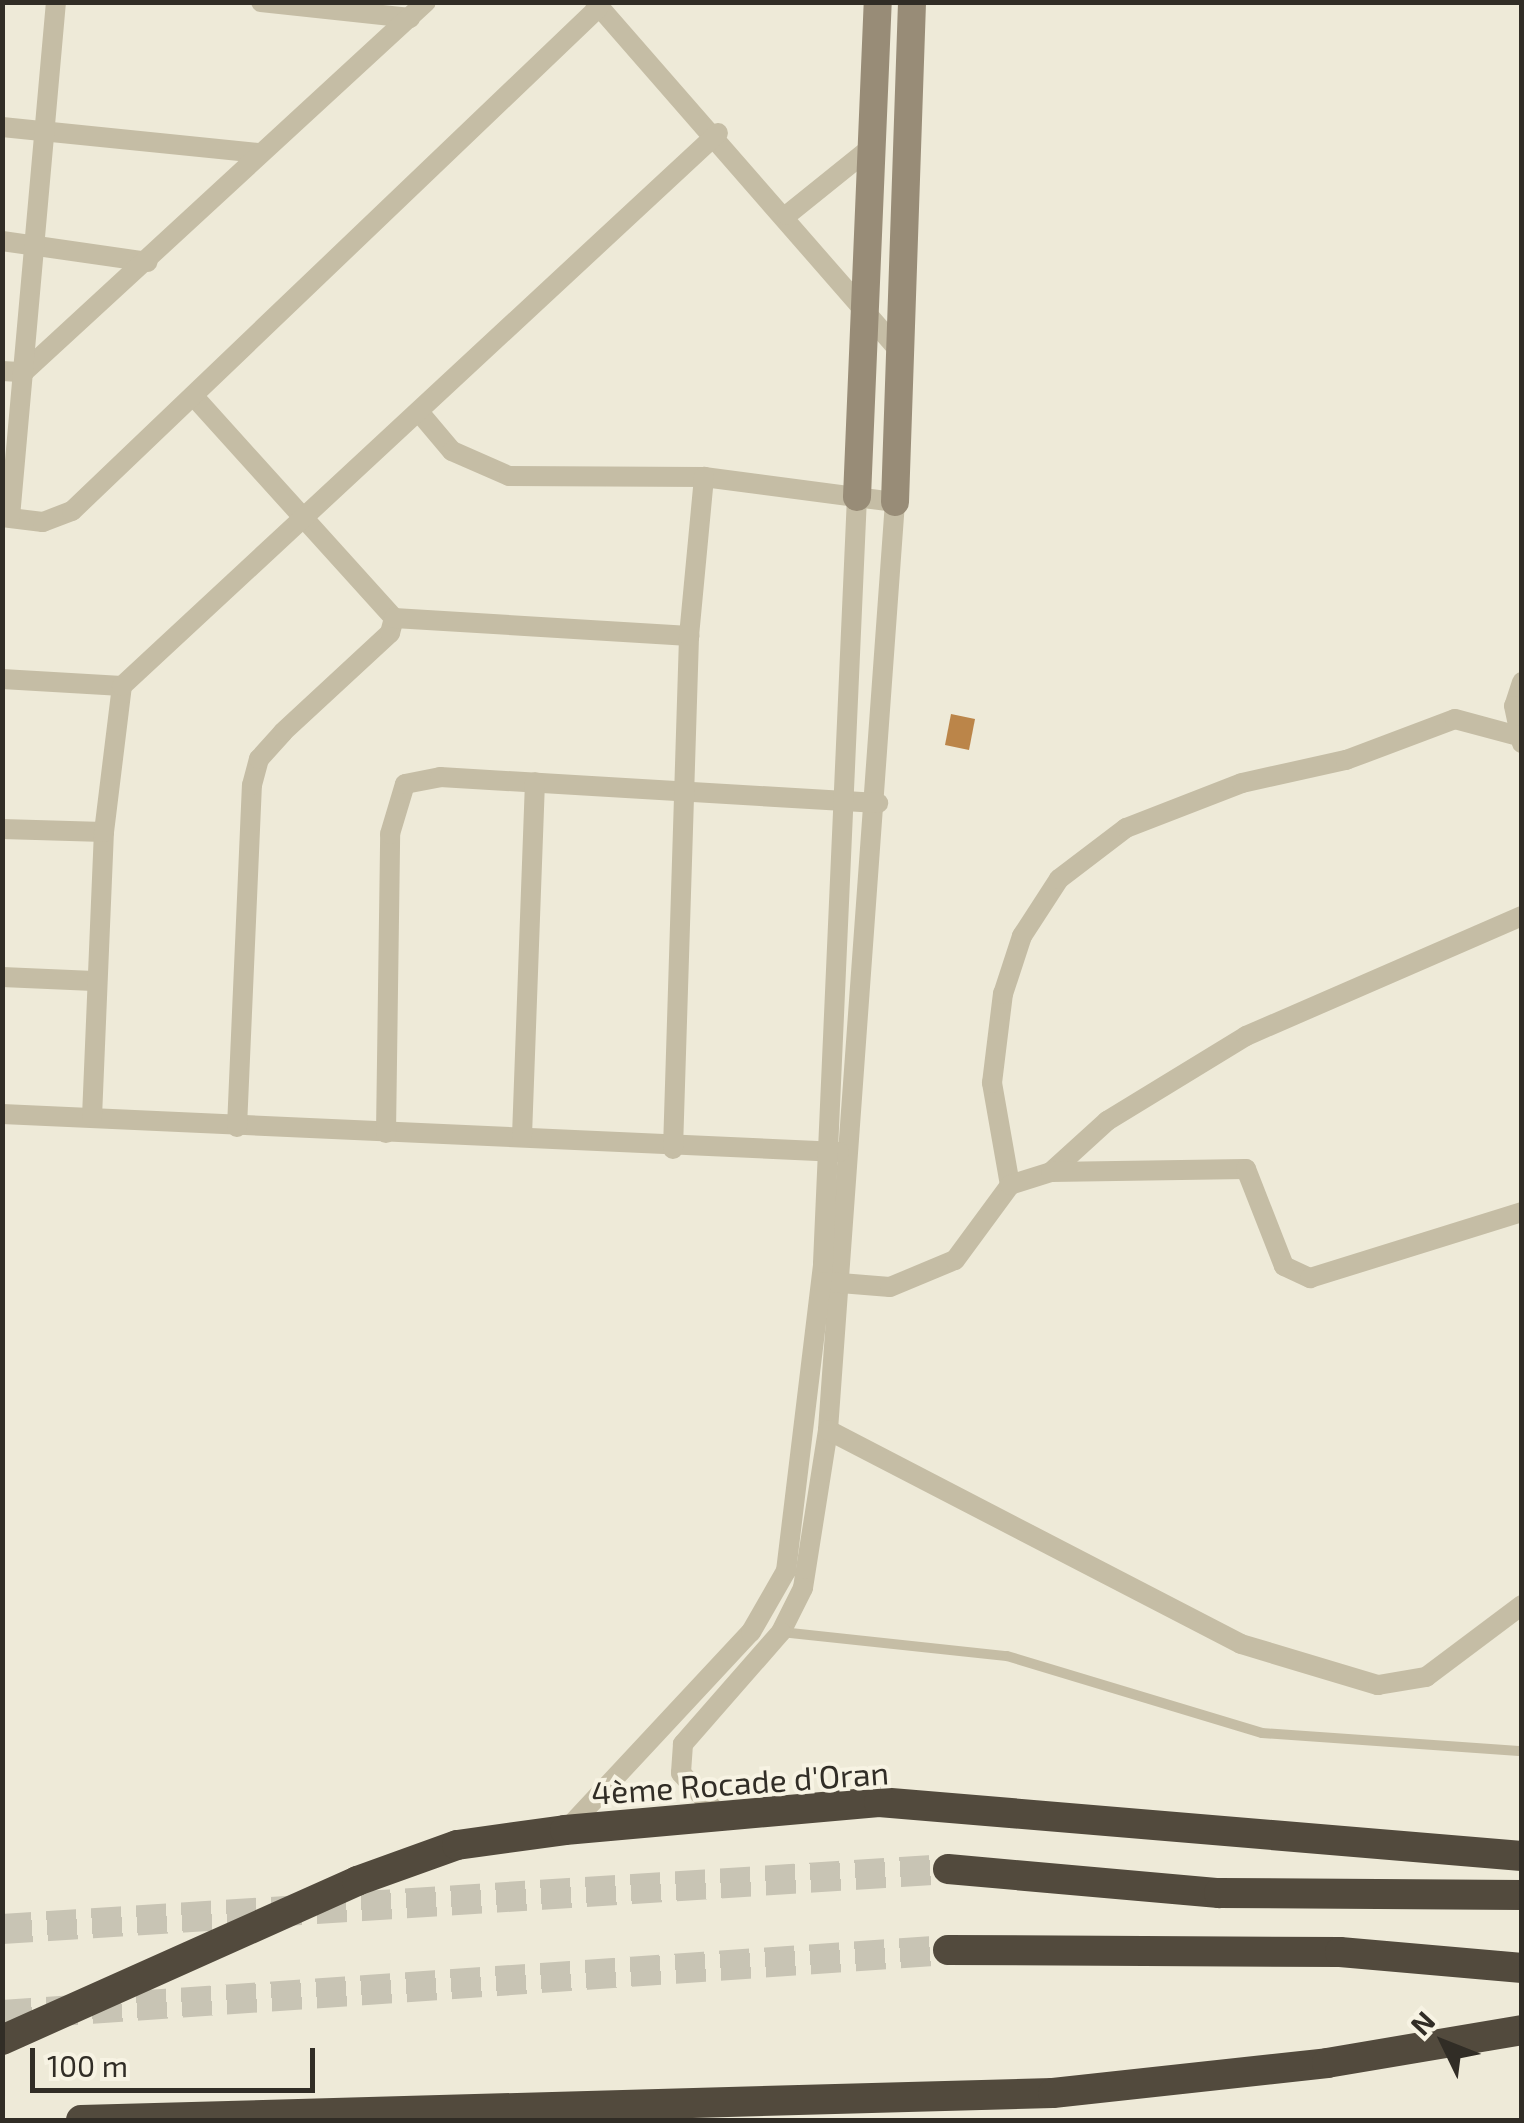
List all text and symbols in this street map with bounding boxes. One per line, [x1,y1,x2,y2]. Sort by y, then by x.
street label: 4ème Rocade d'Oran [590,1752,890,1812]
north arrow [1394,1993,1494,2093]
text: N [1403,2004,1441,2042]
scale bar [35,2028,320,2090]
text: 100 m [47,2047,128,2083]

